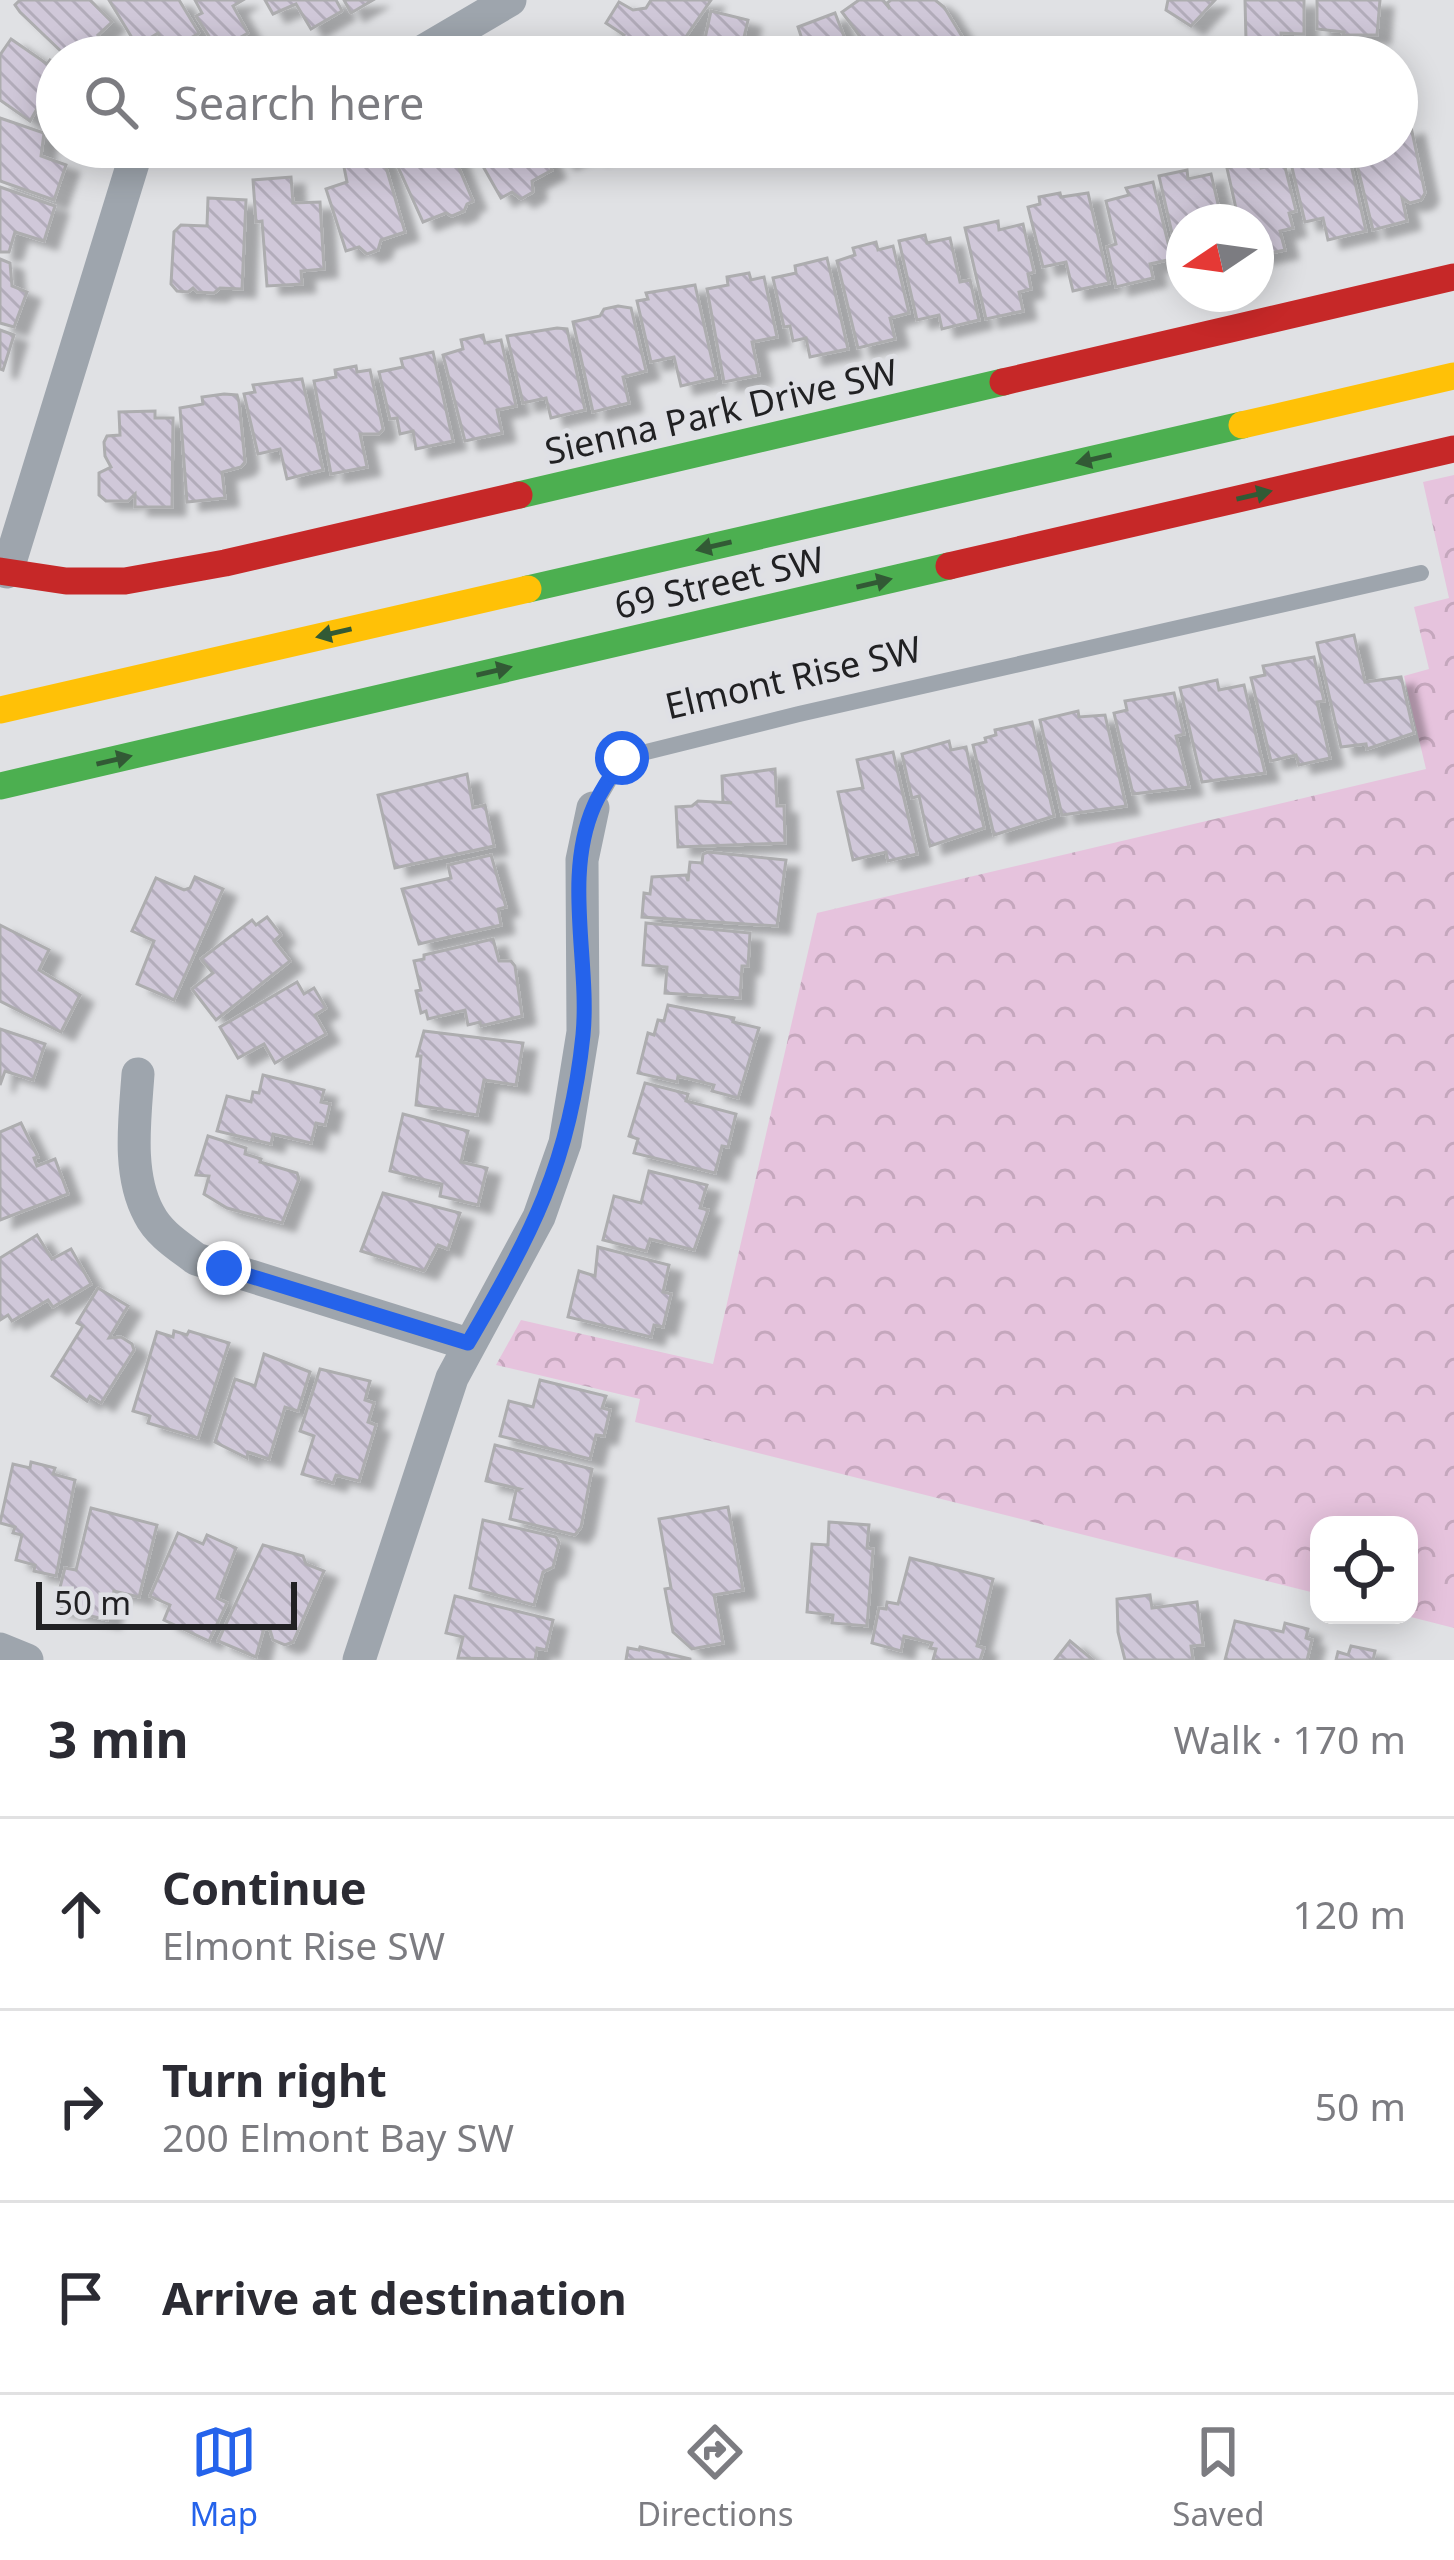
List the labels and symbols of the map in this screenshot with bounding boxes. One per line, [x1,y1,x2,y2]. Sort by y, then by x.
north arrow [1166,204,1274,312]
street label: Sienna Park Drive SW [540,346,903,475]
one-way arrow [1075,450,1113,469]
one-way arrow [1235,485,1272,504]
street label: 69 Street SW [609,534,829,630]
one-way arrow [696,537,733,556]
one-way arrow [855,573,893,592]
street label: Elmont Rise SW [660,624,926,730]
one-way arrow [315,625,353,644]
one-way arrow [475,661,513,680]
route start [595,731,649,785]
one-way arrow [96,749,133,768]
route end [197,1241,251,1295]
scale bar [36,1576,297,1629]

